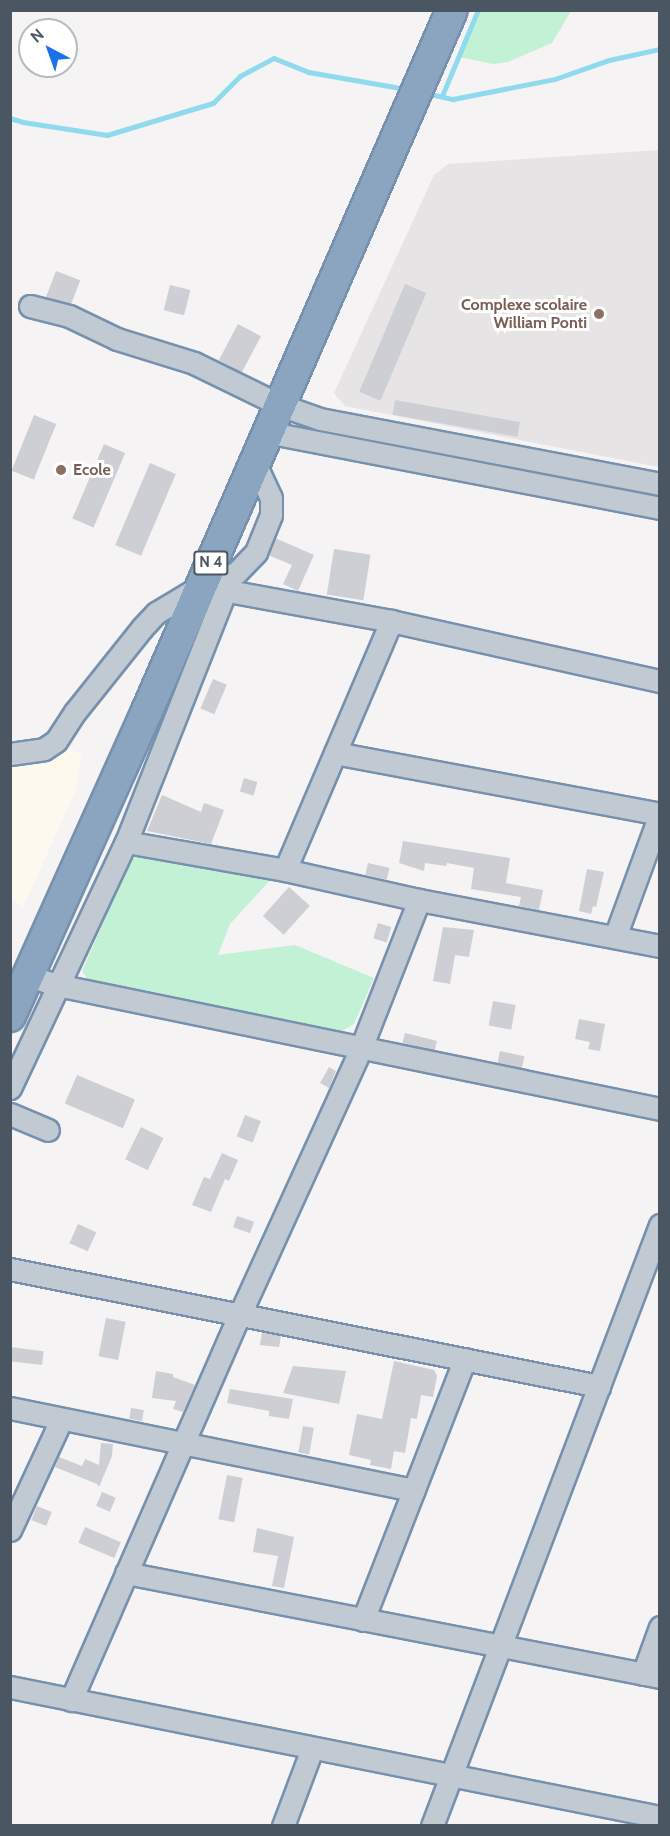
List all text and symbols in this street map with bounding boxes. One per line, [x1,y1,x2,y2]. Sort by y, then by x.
north arrow [18,18,78,78]
text: N [27,25,48,46]
place label: Complexe scolaire William Ponti [461,295,587,333]
marker: Complexe scolaire William Ponti [592,307,606,321]
place label: Ecole [73,460,111,480]
marker: Ecole [54,463,68,477]
road number: N 4 [193,551,229,575]

